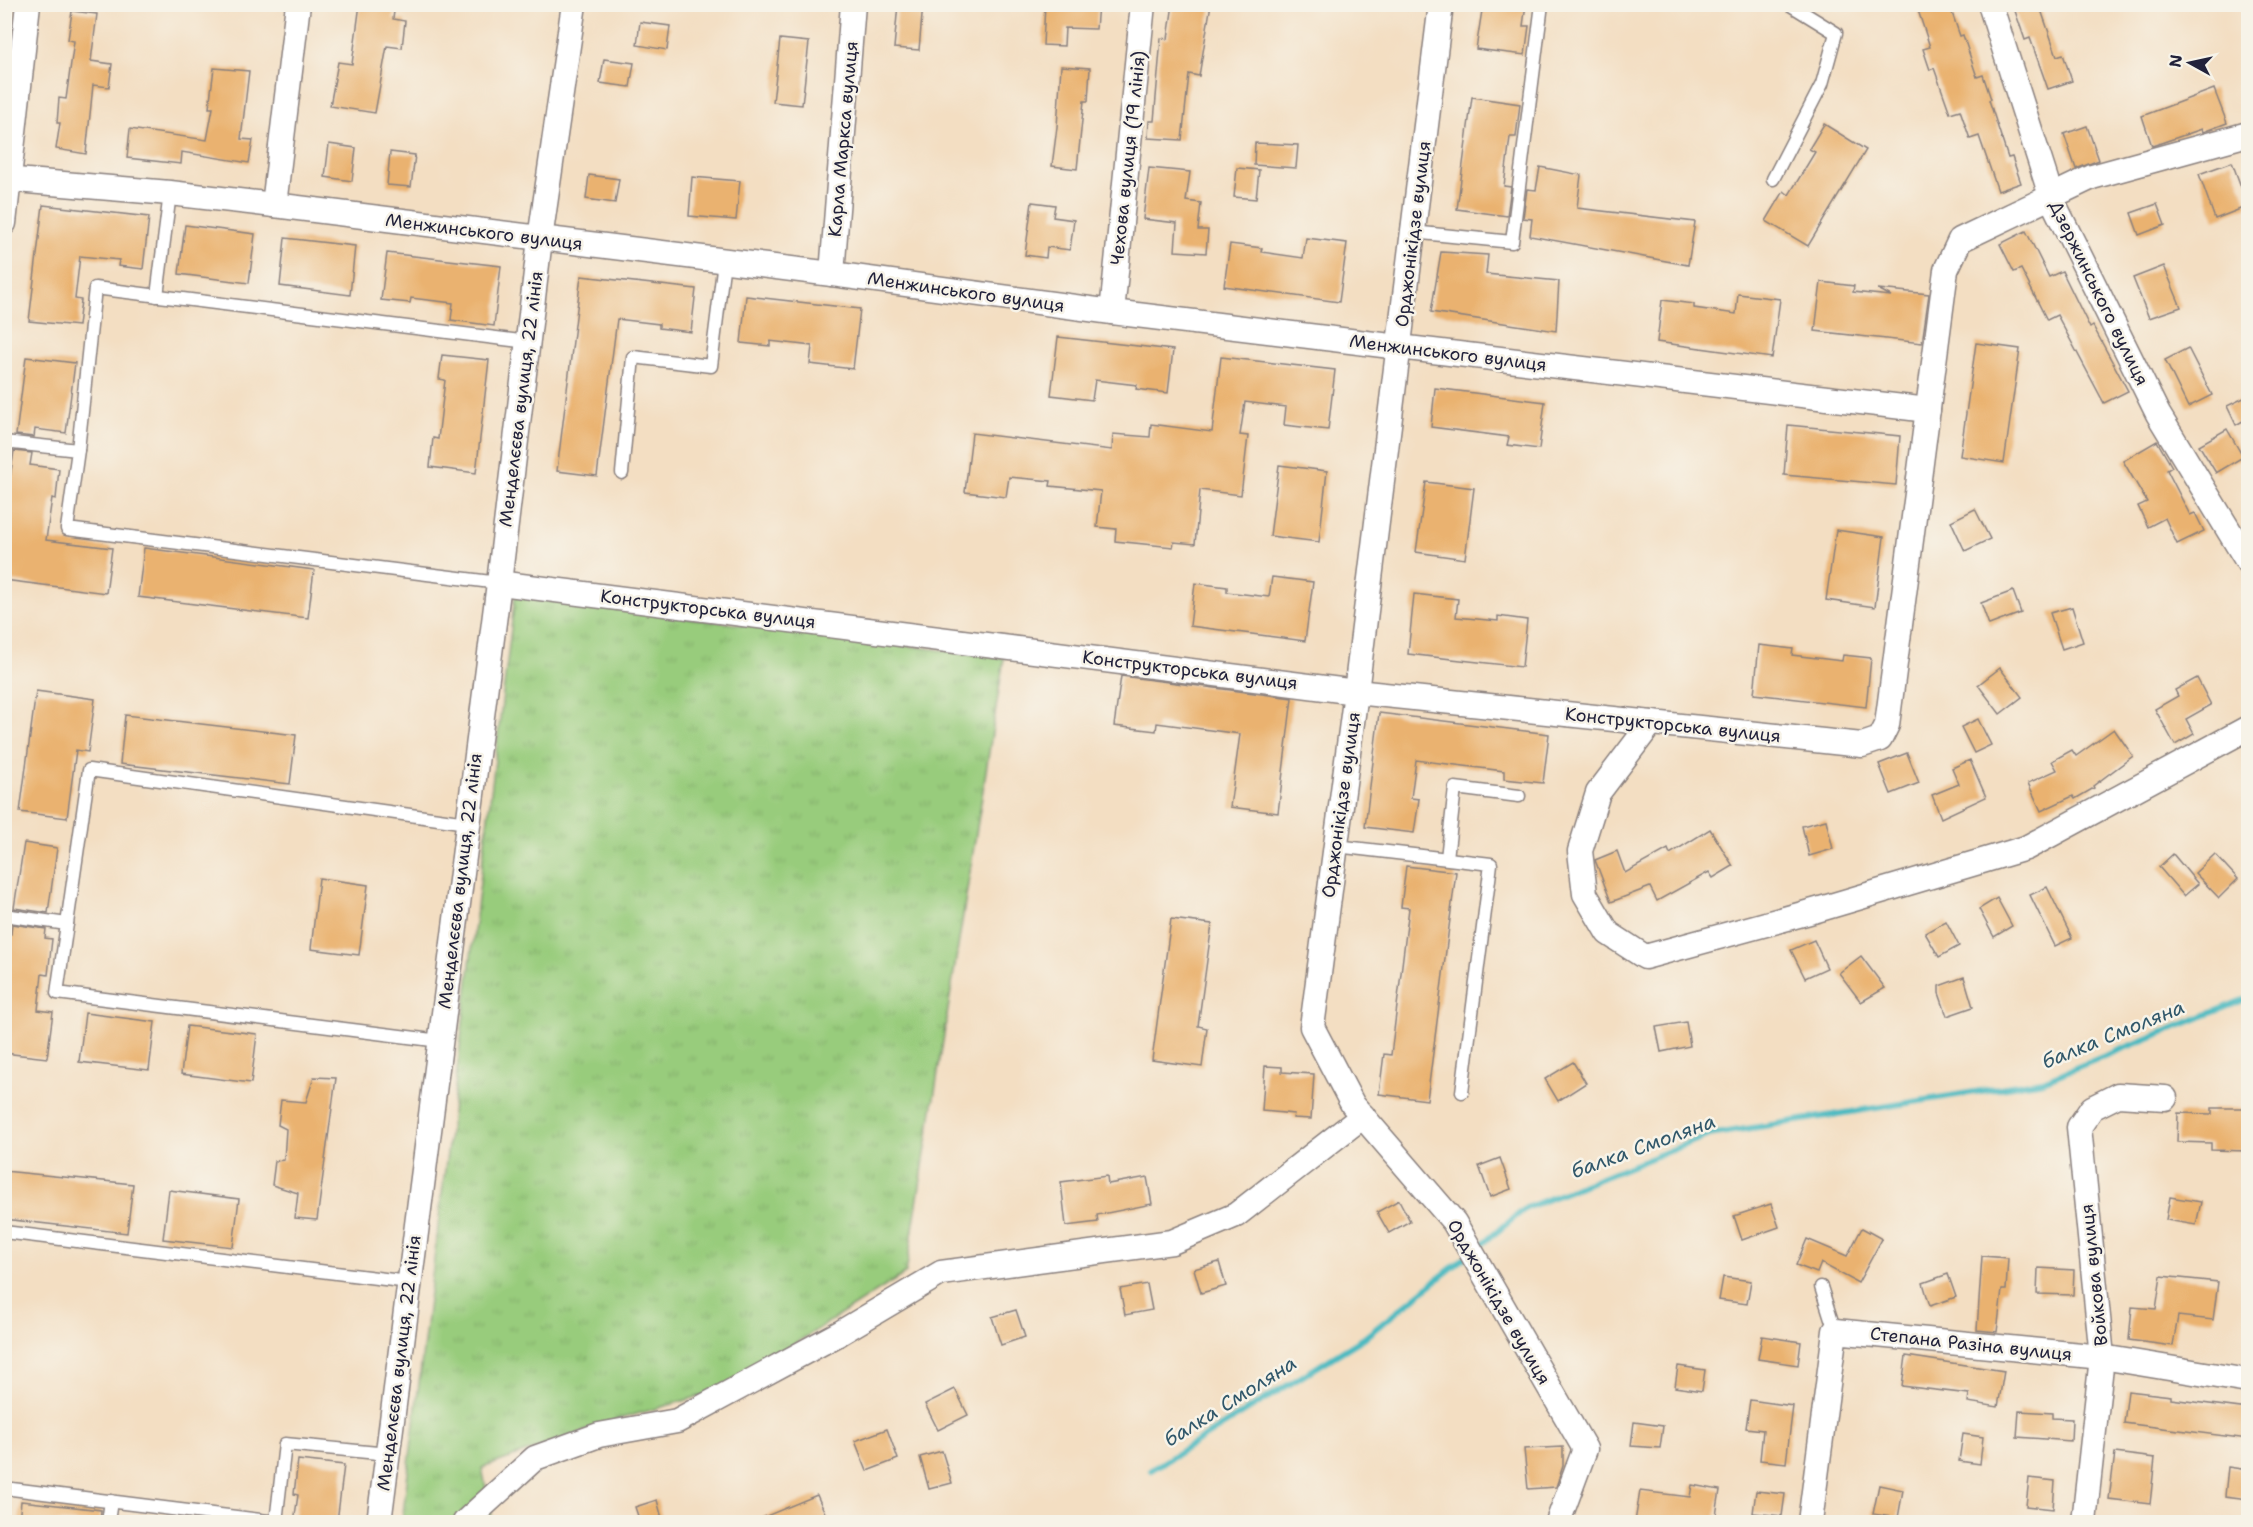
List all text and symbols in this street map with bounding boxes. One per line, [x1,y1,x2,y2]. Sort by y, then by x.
north arrow [2160,33,2220,93]
street label: Карла Маркса вулиця [822,40,864,238]
street label: Чехова вулиця (19 лiнiя) [1105,50,1151,266]
text: N [2164,53,2187,69]
street label: Орджонікідзе вулиця [1390,140,1436,328]
street label: Дзержинського вулиця [2044,196,2154,390]
street label: Менжинського вулиця [384,208,584,256]
street label: Менжинського вулиця [866,266,1066,318]
street label: Менделєєва вулиця, 22 лінія [493,270,549,528]
street label: Менжинського вулиця [1348,329,1548,377]
street label: Конструкторська вулиця [599,584,817,634]
street label: Конструкторська вулиця [1081,645,1299,695]
street label: Конструкторська вулиця [1564,702,1782,748]
street label: Орджонікідзе вулиця [1316,711,1366,899]
street label: Менделєєва вулиця, 22 лінія [432,752,488,1010]
water label: балка Смоляна [2038,993,2188,1075]
water label: балка Смоляна [1567,1108,1719,1184]
street label: Войкова вулиця [2075,1203,2113,1347]
street label: Орджонікідзе вулиця [1442,1215,1556,1389]
street label: Менделєєва вулиця, 22 лінія [371,1234,427,1492]
street label: Степана Разіна вулиця [1869,1321,2073,1367]
water label: балка Смоляна [1159,1350,1301,1452]

